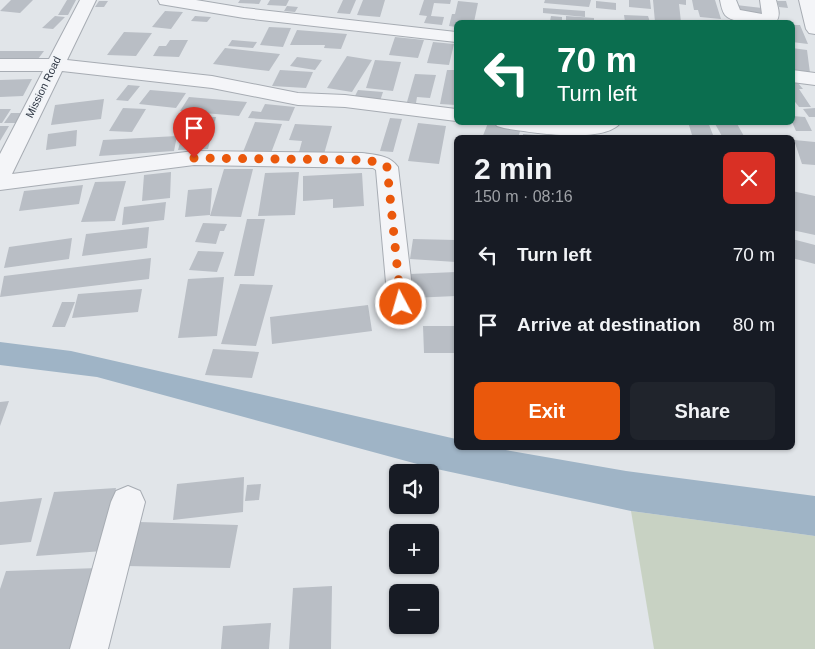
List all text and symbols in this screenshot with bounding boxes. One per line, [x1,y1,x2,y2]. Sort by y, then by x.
icon: left [474,40,539,105]
text: 70 m [557,40,637,79]
street label: Mission Road [23,54,63,120]
text: Turn left [557,81,637,106]
pin [173,107,215,158]
icon: arrive [180,114,208,142]
text: 2 min [474,152,552,185]
button: close [723,152,775,204]
text: 150 m · 08:16 [474,188,573,205]
icon: left [474,241,502,269]
text: Turn left [517,244,592,265]
text: 70 m [733,244,775,265]
position arrow [374,277,426,329]
icon: arrive [474,311,502,339]
text: Arrive at destination [517,314,701,335]
text: 80 m [733,314,775,335]
button: Exit [474,382,620,440]
button: Share [630,382,775,440]
map controls [389,464,439,634]
button: sound [389,464,439,514]
button: + [389,524,439,574]
button: − [389,584,439,634]

